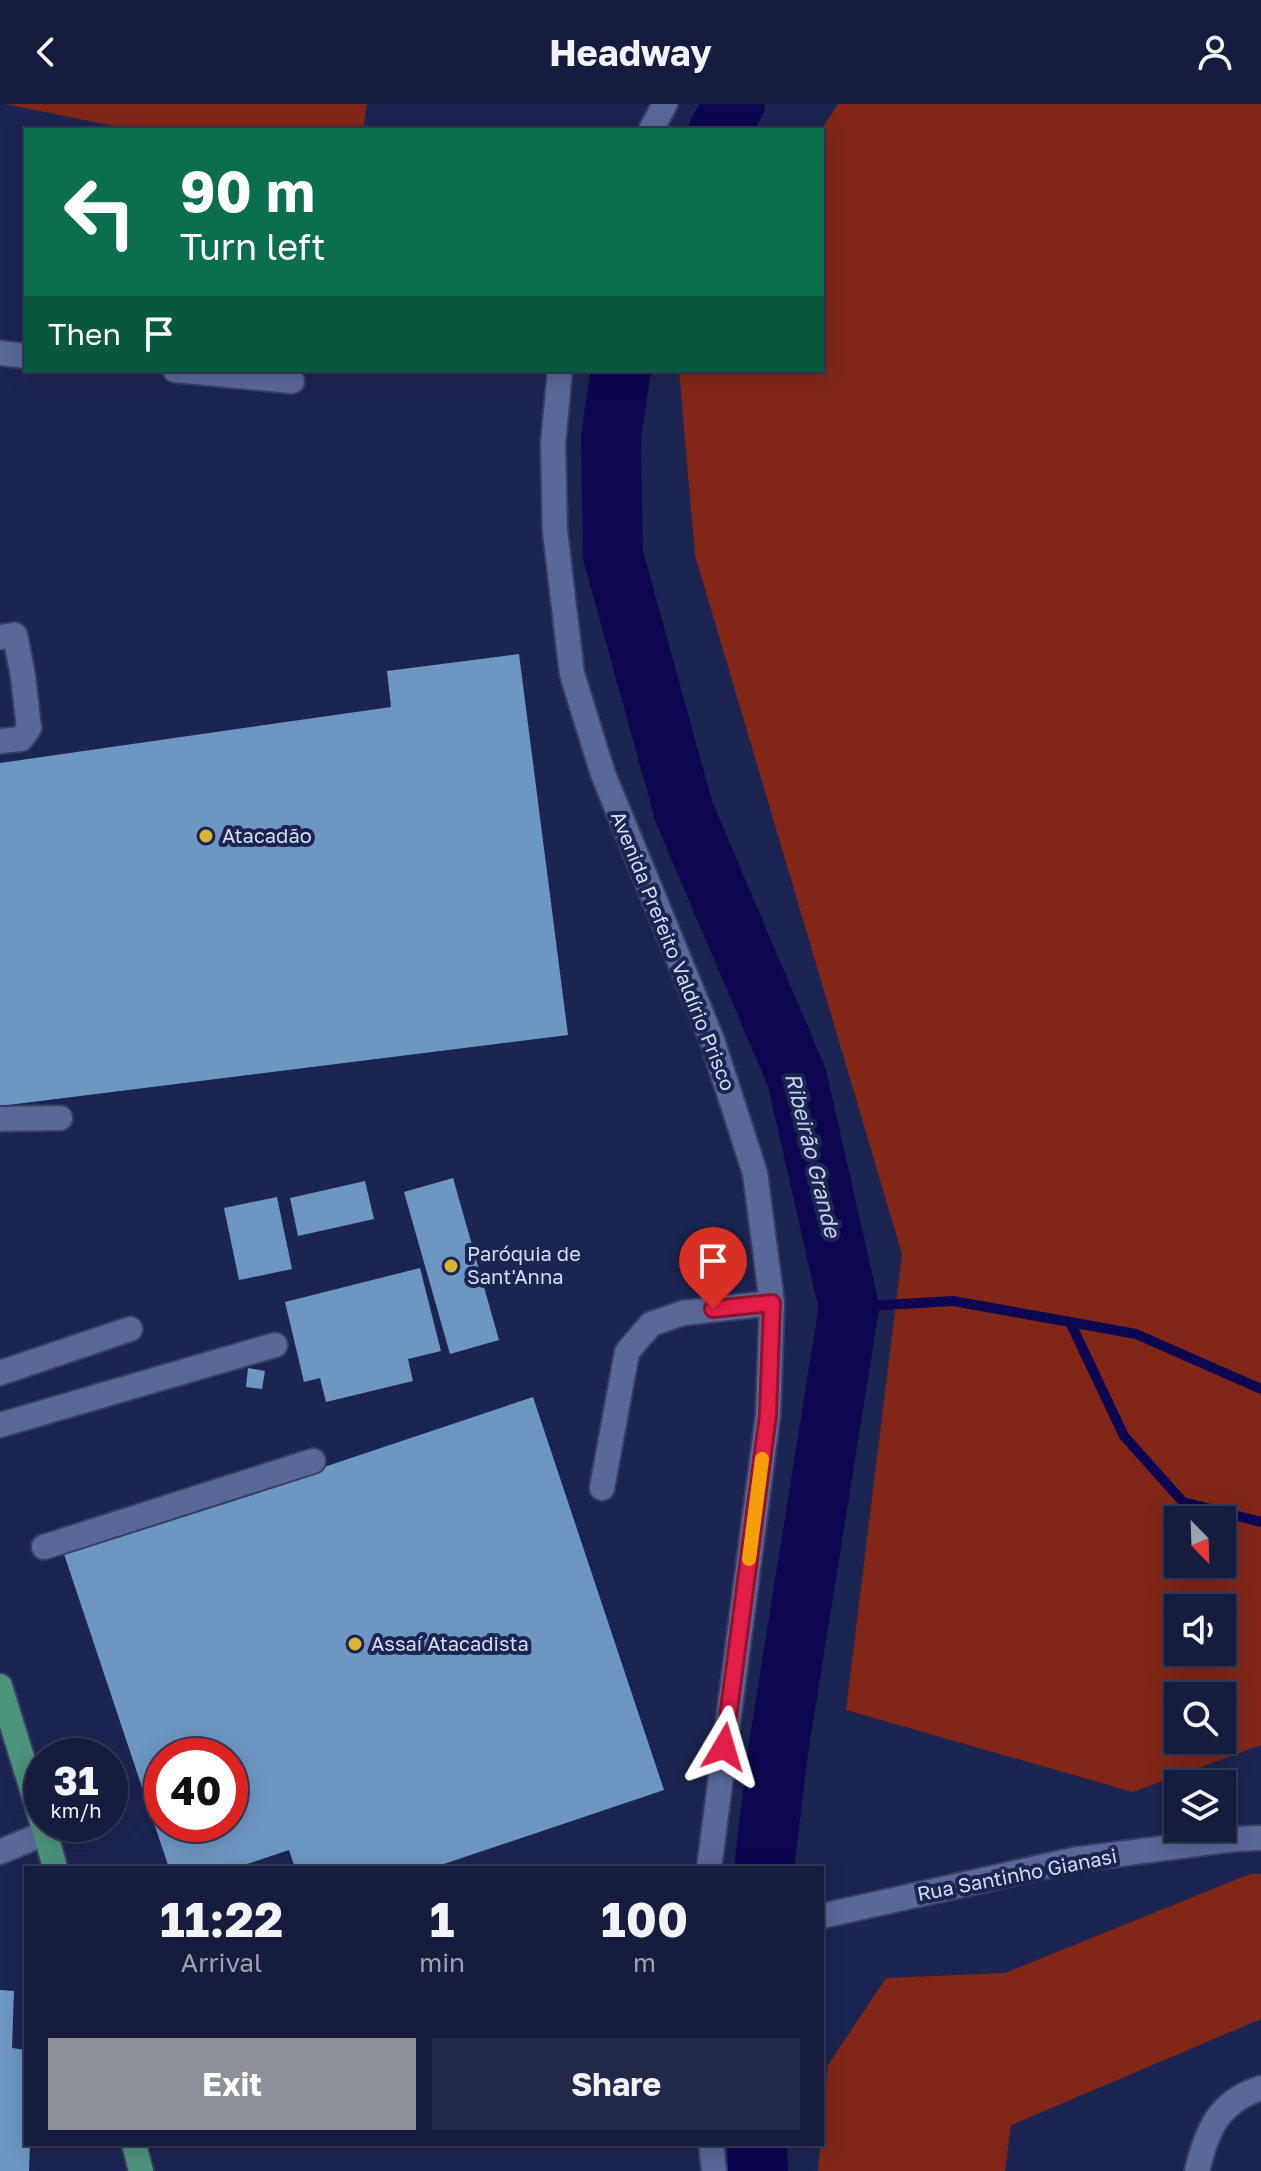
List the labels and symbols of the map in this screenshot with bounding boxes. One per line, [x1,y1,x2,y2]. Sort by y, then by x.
street label: Avenida Prefeito Valdírio Prisco [607,807,741,1094]
place label: Atacadão [222,823,312,847]
marker: Atacadão [197,827,215,845]
water label: Ribeirão Grande [780,1070,848,1242]
pin [679,1227,747,1309]
place label: Paróquia de Sant'Anna [467,1241,581,1288]
marker: Paróquia de Sant'Anna [442,1257,460,1275]
north arrow [1164,1506,1236,1578]
place label: Assaí Atacadista [371,1631,529,1655]
marker: Assaí Atacadista [346,1635,364,1653]
position arrow [682,1705,766,1789]
speed limit sign: 40 [144,1738,248,1842]
street label: Rua Santinho Gianasi [915,1843,1119,1905]

